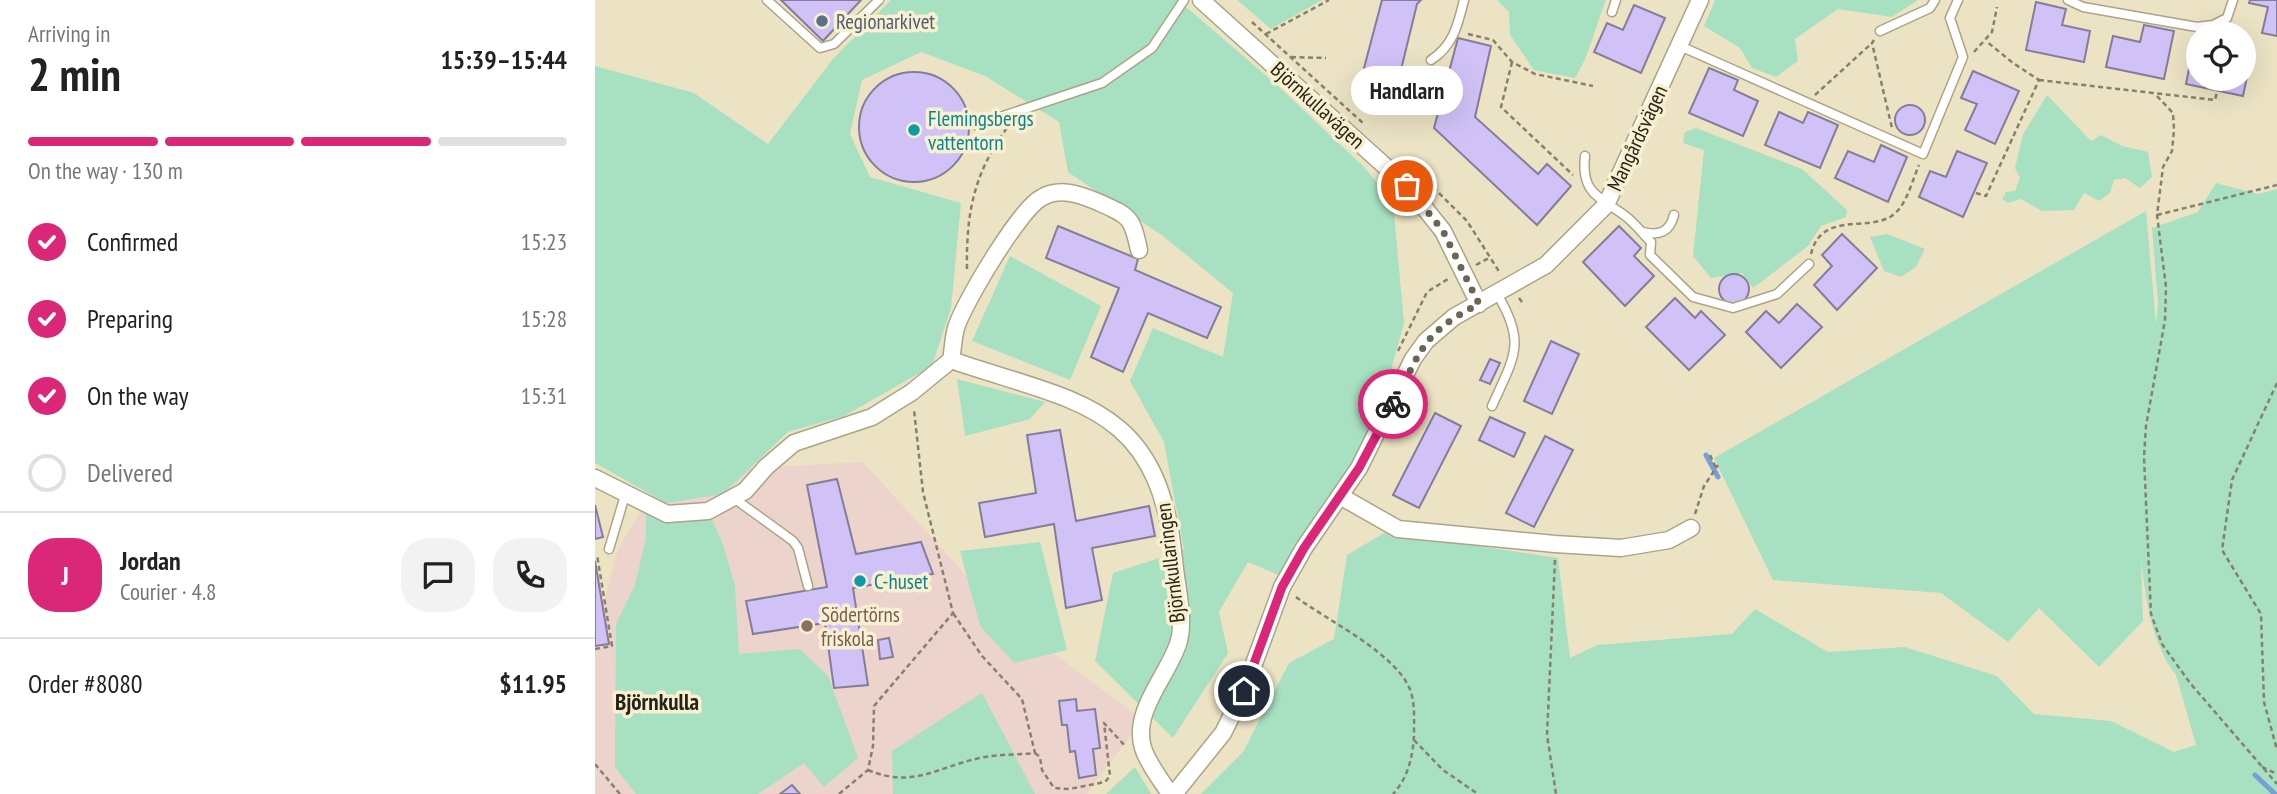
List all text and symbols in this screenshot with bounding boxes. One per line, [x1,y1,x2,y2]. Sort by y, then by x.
place label: Regionarkivet [836,8,935,35]
marker: Regionarkivet [814,13,830,29]
text: Arriving in [28,19,110,48]
map controls [2186,21,2256,91]
button: locate [2186,21,2256,91]
text: 15:39–15:44 [440,43,567,76]
text: 2 min [28,44,121,104]
street label: Björnkullavägen [1265,56,1371,154]
callout: Handlarn [1351,67,1463,116]
text: Handlarn [1370,76,1444,105]
street label: Mangårdsvägen [1601,81,1673,195]
place label: Flemingsbergs vattentorn [928,105,1034,156]
marker: Flemingsbergs vattentorn [906,122,922,138]
text: On the way · 130 m [28,156,183,185]
pin [1377,156,1437,216]
icon: bag [1388,167,1426,205]
icon: check [28,223,66,261]
text: Confirmed [87,225,178,258]
text: 15:23 [521,227,567,256]
icon: check [28,300,66,338]
text: Preparing [87,302,173,335]
text: 15:28 [521,304,567,333]
courier [1358,369,1428,439]
icon: check [28,377,66,415]
text: On the way [87,379,189,412]
text: 15:31 [521,381,567,410]
icon: bike [1374,385,1412,423]
text: Delivered [87,456,173,489]
street label: Björnkullaringen [1149,502,1191,624]
button: chat [401,538,475,612]
button: phone [493,538,567,612]
text: Jordan [120,544,181,577]
text: J [61,559,69,592]
place label: C-huset [874,568,929,595]
marker: C-huset [852,573,868,589]
text: Courier · 4.8 [120,577,216,606]
place label: Södertörns friskola [821,601,900,652]
marker: Södertörns friskola [799,618,815,634]
pin [1214,661,1274,721]
text: Order #8080 [28,667,143,700]
text: $11.95 [499,667,567,700]
icon: home [1225,672,1263,710]
district label: Björnkulla [615,687,699,716]

